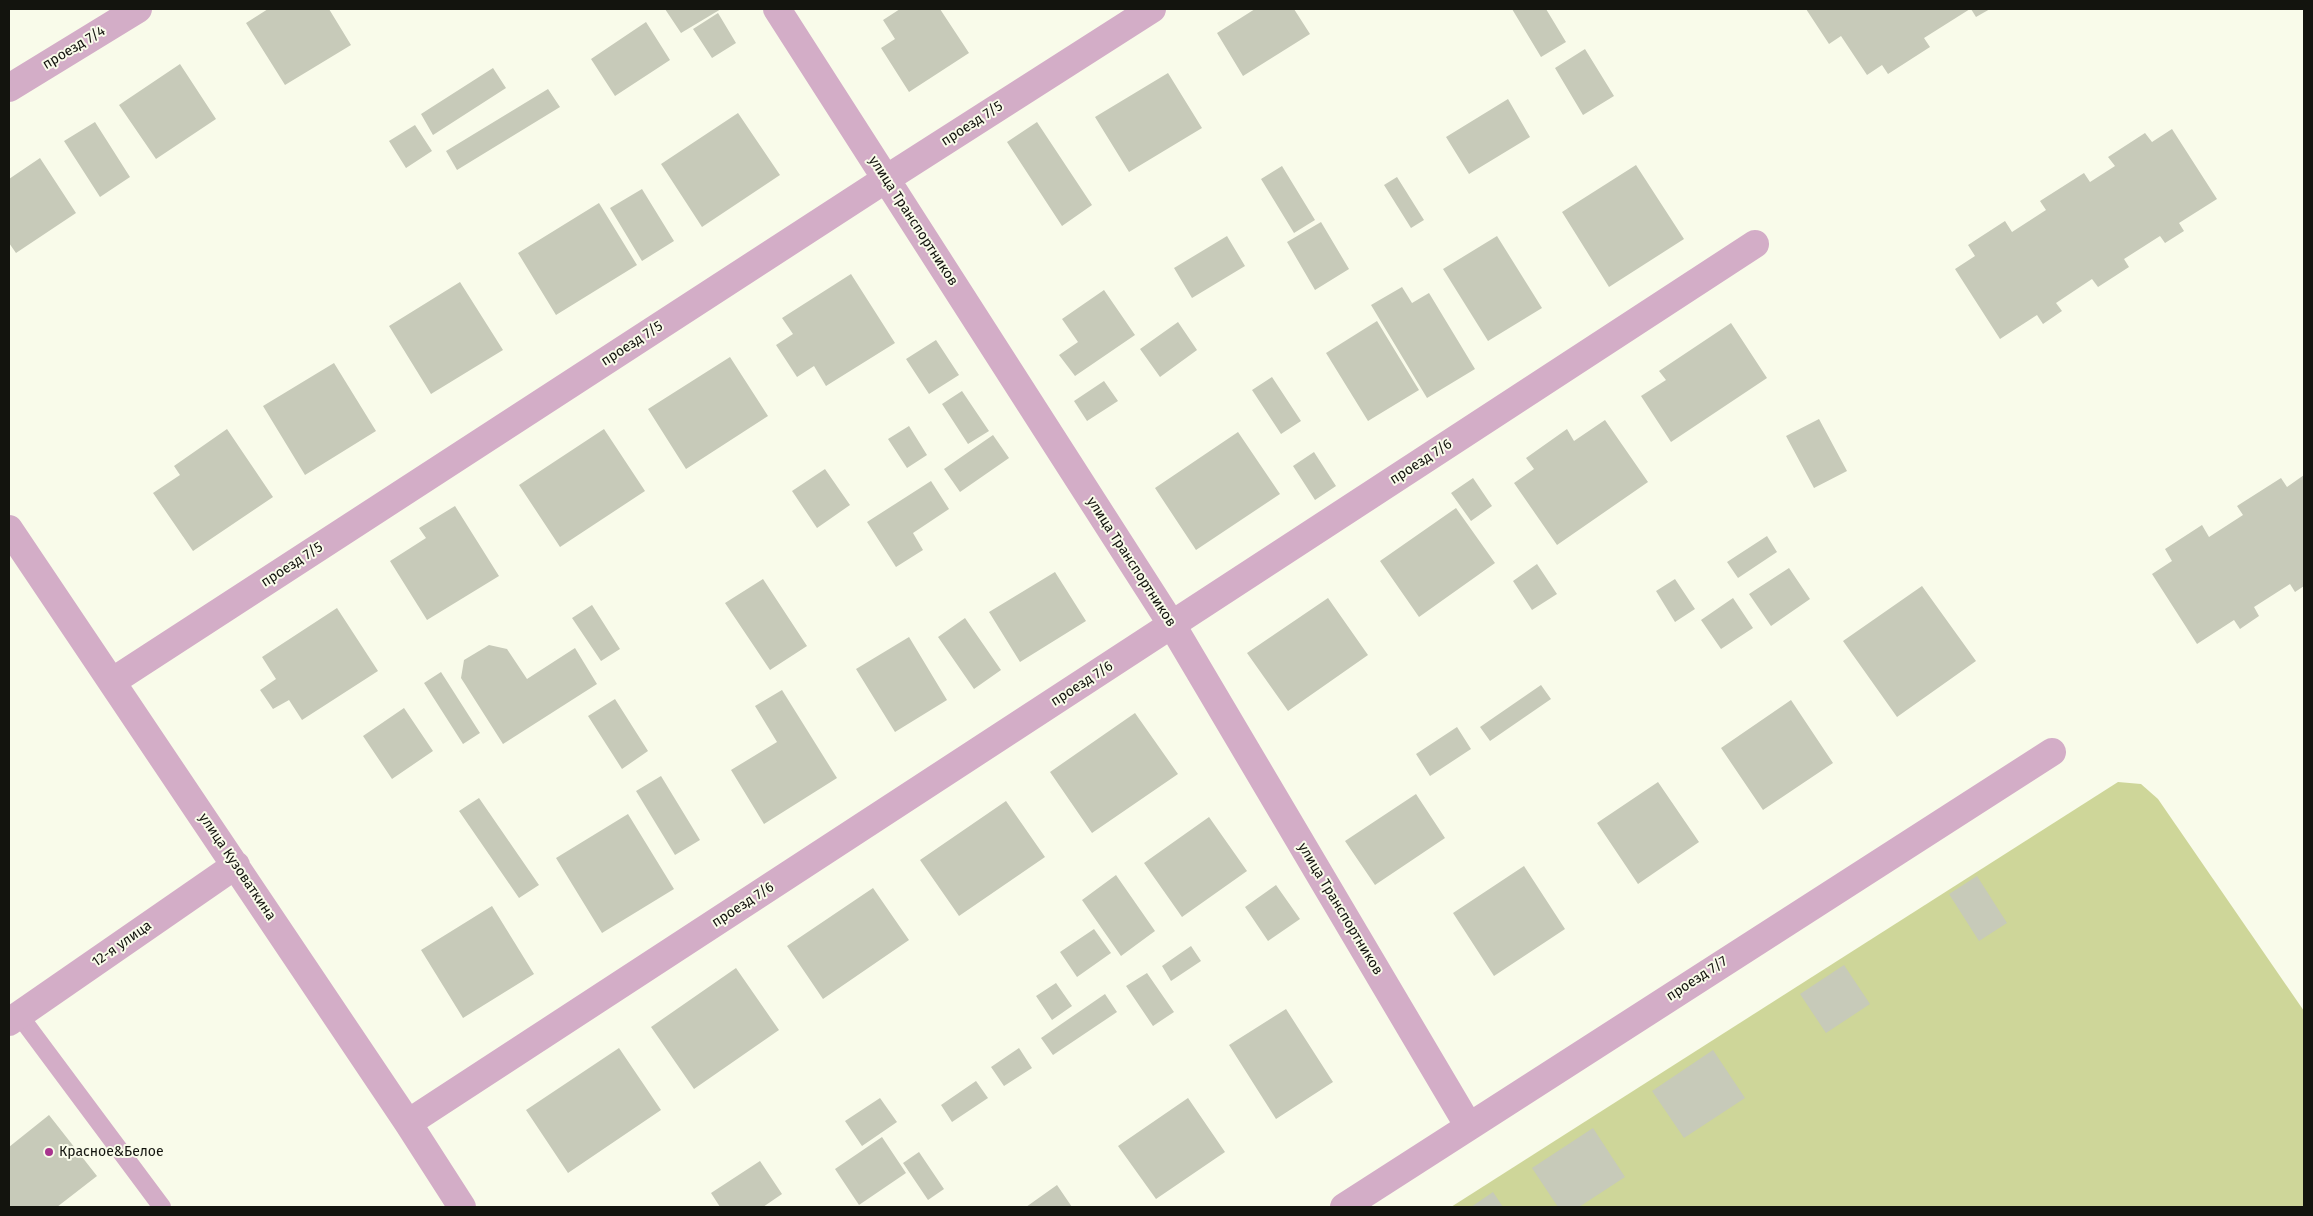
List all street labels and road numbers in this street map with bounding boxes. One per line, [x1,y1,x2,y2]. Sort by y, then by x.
street label: проезд 7/4 [40,23,108,73]
street label: проезд 7/5 [938,98,1006,150]
street label: улица Транспортников [865,153,961,289]
street label: проезд 7/5 [598,318,666,370]
street label: проезд 7/6 [1387,436,1455,488]
street label: улица Транспортников [1083,494,1179,630]
street label: проезд 7/5 [258,539,326,591]
street label: проезд 7/6 [1048,658,1116,710]
street label: улица Кузоваткина [195,810,279,924]
street label: улица Транспортников [1294,840,1386,978]
street label: проезд 7/6 [709,879,777,931]
street label: 12-я улица [89,917,155,971]
street label: проезд 7/7 [1663,953,1731,1005]

